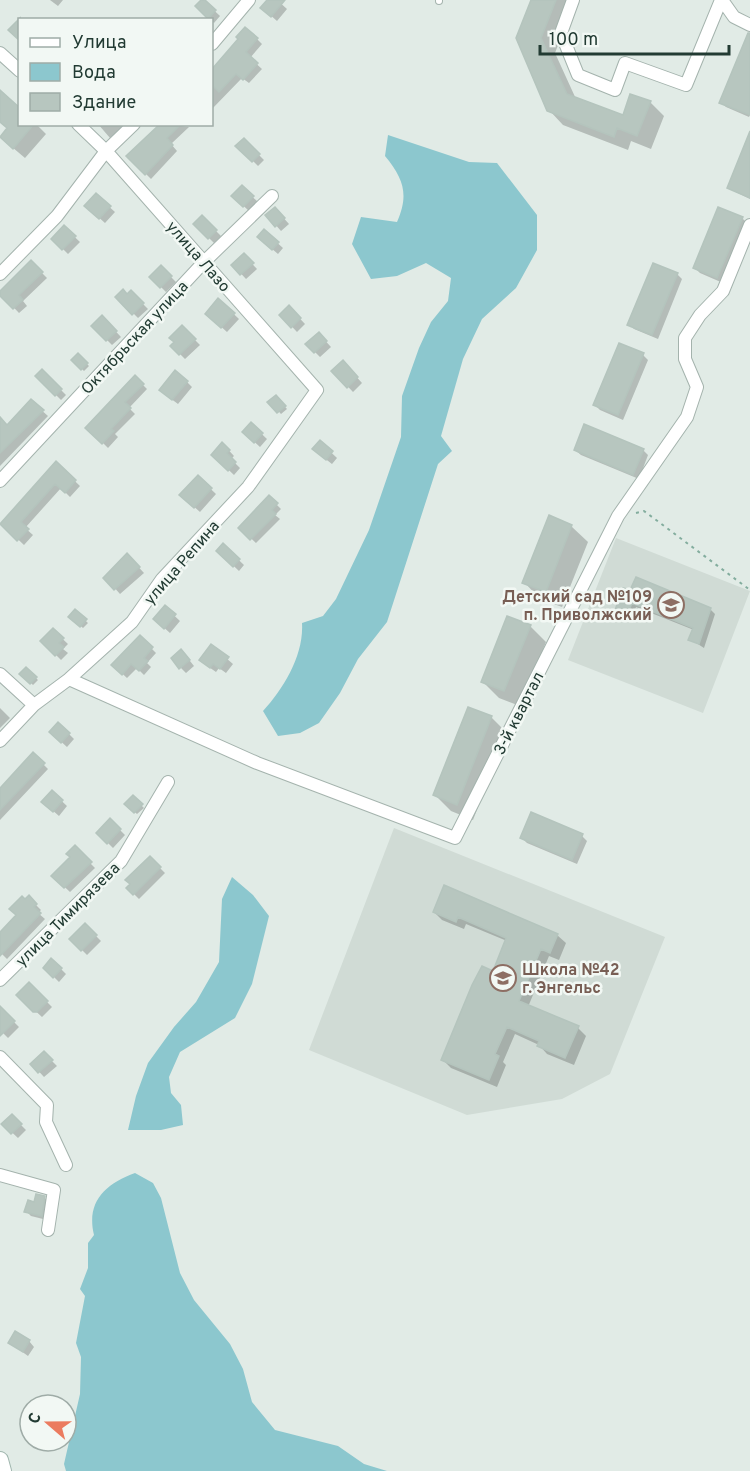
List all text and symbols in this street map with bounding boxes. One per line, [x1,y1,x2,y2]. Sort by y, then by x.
legend [18,18,213,126]
scale bar [540,18,729,56]
text: 100 m [549,29,598,52]
text: Улица [72,32,126,55]
text: Вода [72,62,116,85]
text: Здание [72,92,136,115]
street label: улица Лазо [161,218,234,297]
street label: Октябрьская улица [78,277,193,399]
street label: улица Репина [140,517,225,610]
place label: Детский сад №109 п. Приволжский [502,588,652,626]
school or university icon: Детский сад №109 п. Приволжский [656,590,686,620]
street label: 3-й квартал [490,669,549,759]
street label: улица Тимирязева [12,859,125,972]
place label: Школа №42 г. Энгельс [522,961,620,999]
school or university icon: Школа №42 г. Энгельс [488,963,518,993]
north arrow [18,1393,78,1453]
text: С [25,1410,47,1427]

